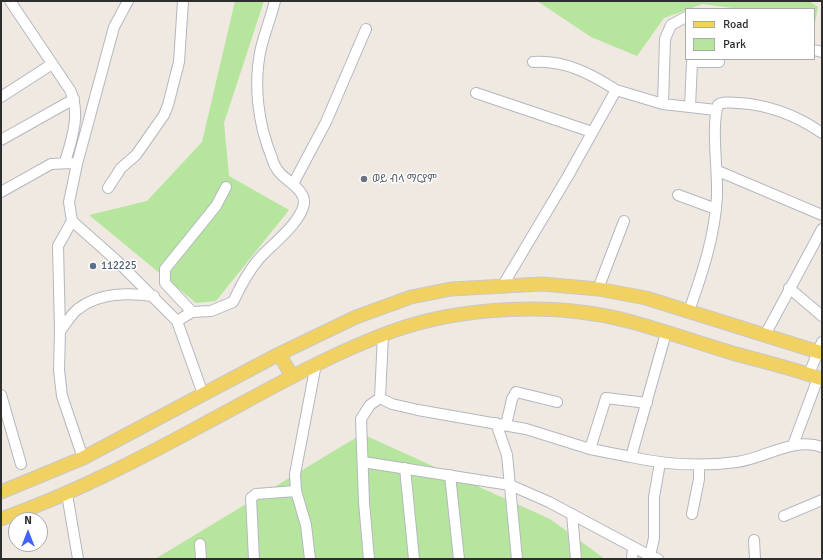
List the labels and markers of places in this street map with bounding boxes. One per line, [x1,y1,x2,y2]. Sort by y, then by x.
place label: ወይ ብላ ማርያም [372,172,437,186]
marker: ወይ ብላ ማርያም [359,174,369,184]
place label: 112225 [101,259,137,273]
marker: 112225 [88,261,98,271]

